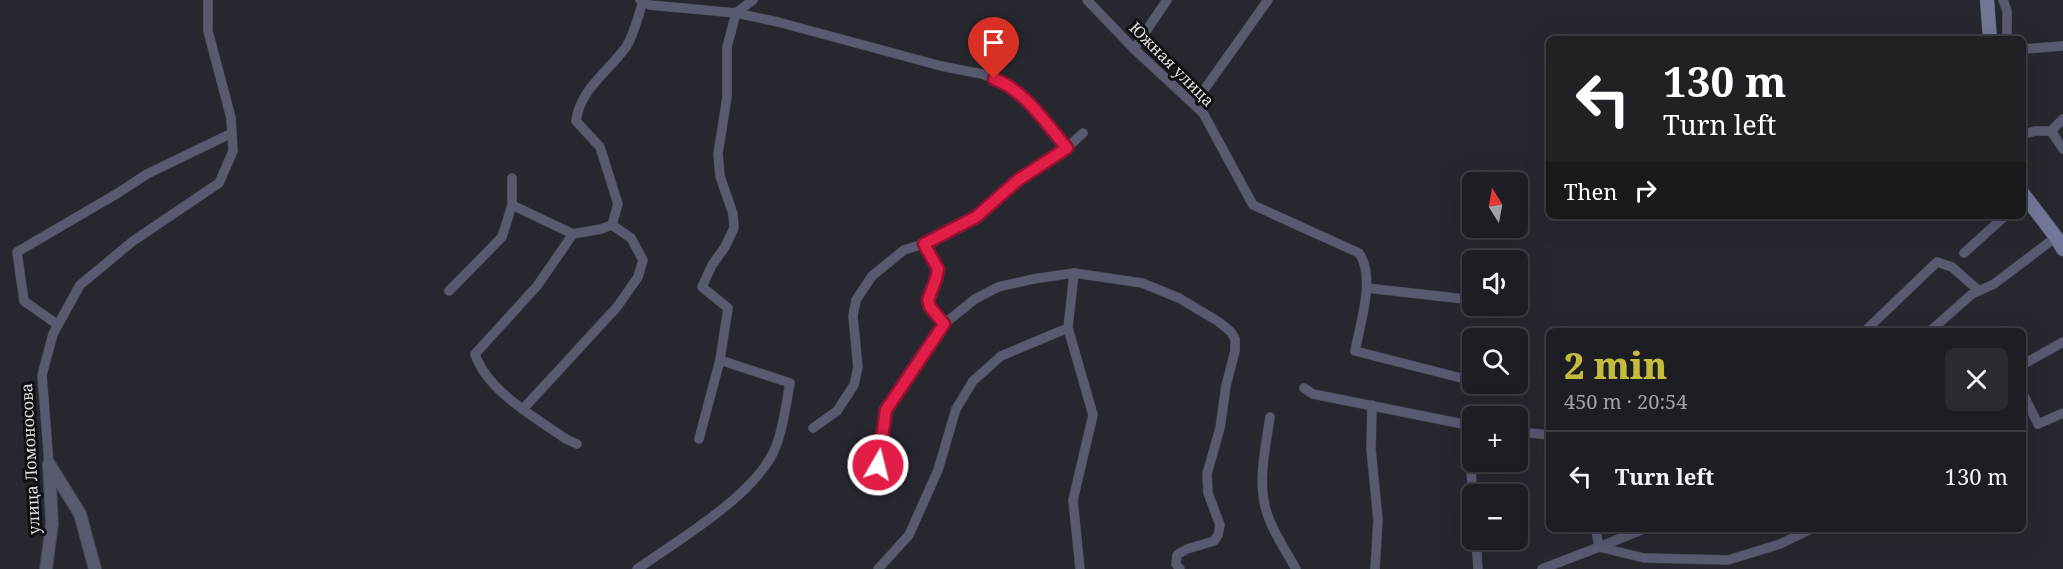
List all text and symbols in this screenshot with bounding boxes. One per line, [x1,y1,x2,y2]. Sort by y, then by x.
pin [968,17,1019,79]
street label: Южная улица [1125,17,1219,111]
icon: arrive [977,26,1010,59]
text: 130 m [1663,52,1787,109]
icon: left [1564,60,1642,138]
text: Turn left [1663,106,1776,143]
north arrow [1462,172,1528,238]
map controls [1462,172,1528,550]
icon: right [1629,174,1662,207]
text: Then [1564,176,1617,206]
button: sound [1462,250,1528,316]
button: search [1462,328,1528,394]
text: 2 min [1564,341,1667,390]
button: close [1945,348,2008,411]
street label: улица Ломоносова [15,383,45,535]
text: 450 m · 20:54 [1564,388,1687,415]
button: + [1462,406,1528,472]
position arrow [846,433,910,497]
icon: left [1564,460,1597,493]
text: Turn left [1615,461,1714,491]
text: 130 m [1945,461,2008,491]
button: − [1462,484,1528,550]

